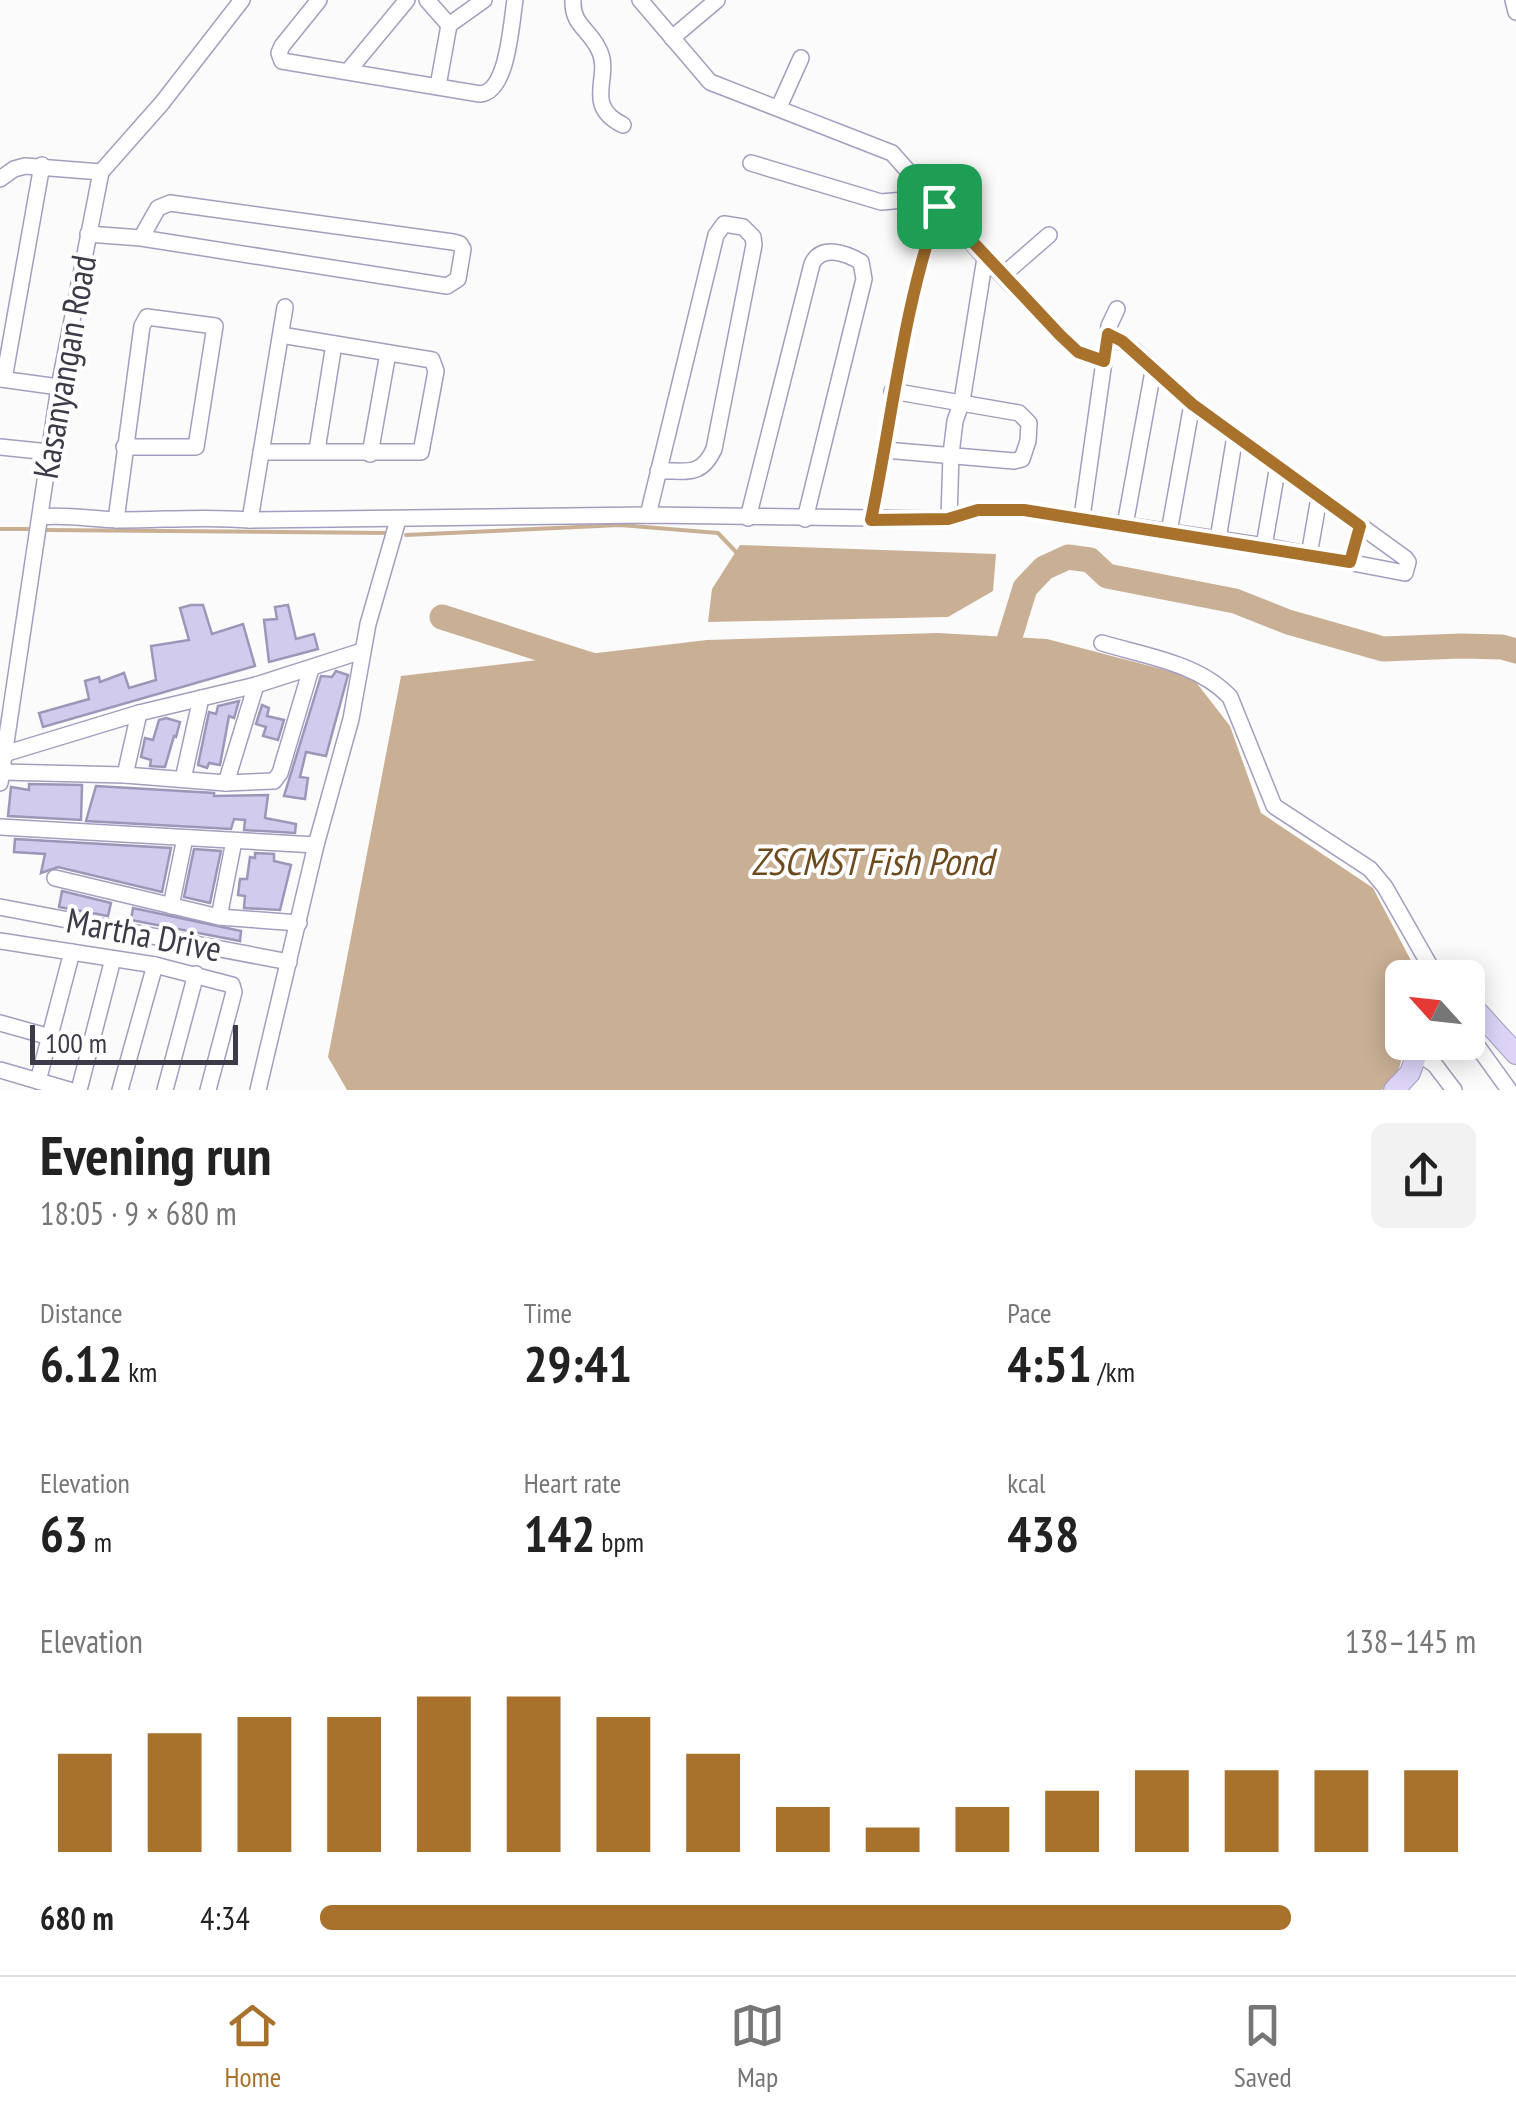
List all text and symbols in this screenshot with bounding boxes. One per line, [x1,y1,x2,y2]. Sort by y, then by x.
pin [897,164,982,249]
icon: arrive [912,179,967,234]
street label: Kasanyangan Road [22,252,106,482]
water label: ZSCMST Fish Pond [751,836,997,885]
street label: Martha Drive [63,896,226,972]
north arrow [1385,960,1485,1060]
map controls [1385,960,1485,1060]
scale bar [30,1020,238,1064]
text: 100 m [45,1024,107,1061]
text: Evening run [40,1119,272,1190]
button: share [1371,1123,1476,1228]
text: 18:05 · 9 × 680 m [40,1192,237,1234]
text: Distance [40,1294,123,1331]
text: Time [524,1294,572,1331]
text: Pace [1007,1294,1051,1331]
text: 6.12 [40,1331,122,1396]
text: 29:41 [524,1331,632,1396]
text: 4:51 [1007,1331,1092,1396]
text: km [122,1353,157,1390]
text: /km [1092,1353,1135,1390]
text: Elevation [40,1464,130,1501]
text: Heart rate [524,1464,621,1501]
text: kcal [1007,1464,1046,1501]
text: 63 [40,1501,88,1566]
text: 142 [524,1501,595,1566]
text: 438 [1007,1501,1079,1566]
text: m [88,1523,112,1560]
text: bpm [595,1523,644,1560]
text: Elevation [40,1620,143,1662]
text: 138–145 m [1345,1620,1476,1662]
text: 680 m [40,1897,114,1939]
text: 4:34 [200,1897,250,1939]
tab: Home [224,1998,281,2095]
tab: Map [730,1998,785,2095]
tab: Saved [1234,1998,1292,2095]

